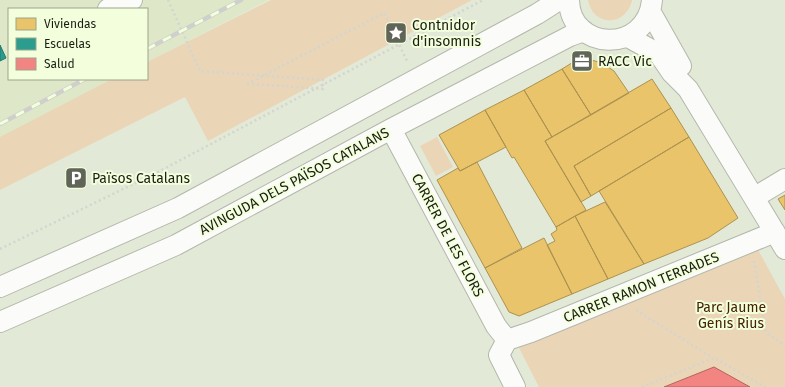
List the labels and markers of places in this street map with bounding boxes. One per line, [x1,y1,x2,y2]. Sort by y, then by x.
place label: Contnidor d'insomnis [412,17,481,50]
place icon: Contnidor d'insomnis [383,20,409,46]
office icon: RACC Vic [569,48,595,74]
place label: RACC Vic [598,53,652,70]
parking icon: Països Catalans [63,165,89,191]
place label: Països Catalans [92,170,190,187]

